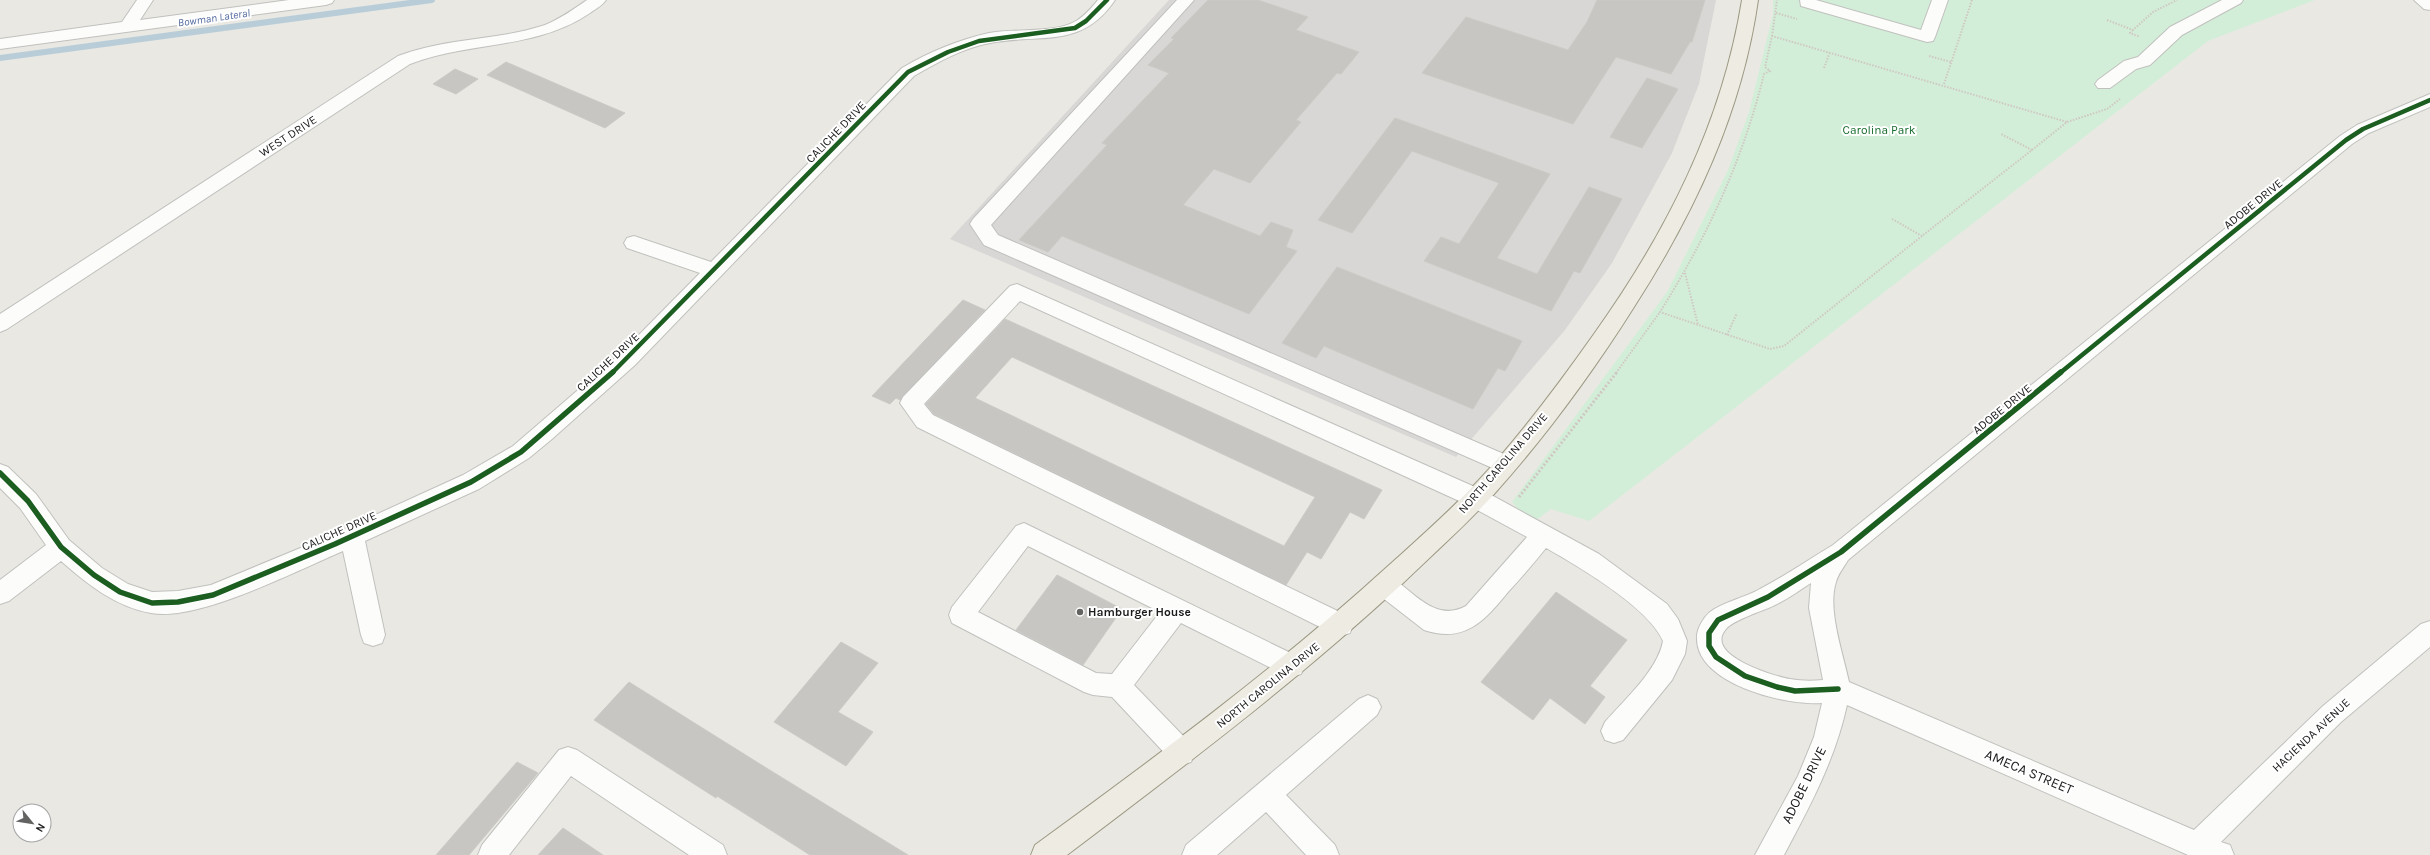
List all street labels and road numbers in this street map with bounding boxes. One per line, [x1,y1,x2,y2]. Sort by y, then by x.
street label: CALICHE DRIVE [803,98,869,166]
street label: WEST DRIVE [257,112,319,160]
street label: ADOBE DRIVE [2221,176,2285,232]
street label: CALICHE DRIVE [574,329,642,395]
street label: ADOBE DRIVE [1970,381,2034,437]
street label: NORTH CAROLINA DRIVE [1456,410,1550,516]
street label: CALICHE DRIVE [299,508,379,554]
street label: NORTH CAROLINA DRIVE [1214,639,1322,731]
street label: HACIENDA AVENUE [2269,695,2353,775]
street label: ADOBE DRIVE [1778,744,1830,826]
street label: AMECA STREET [1982,746,2076,798]

